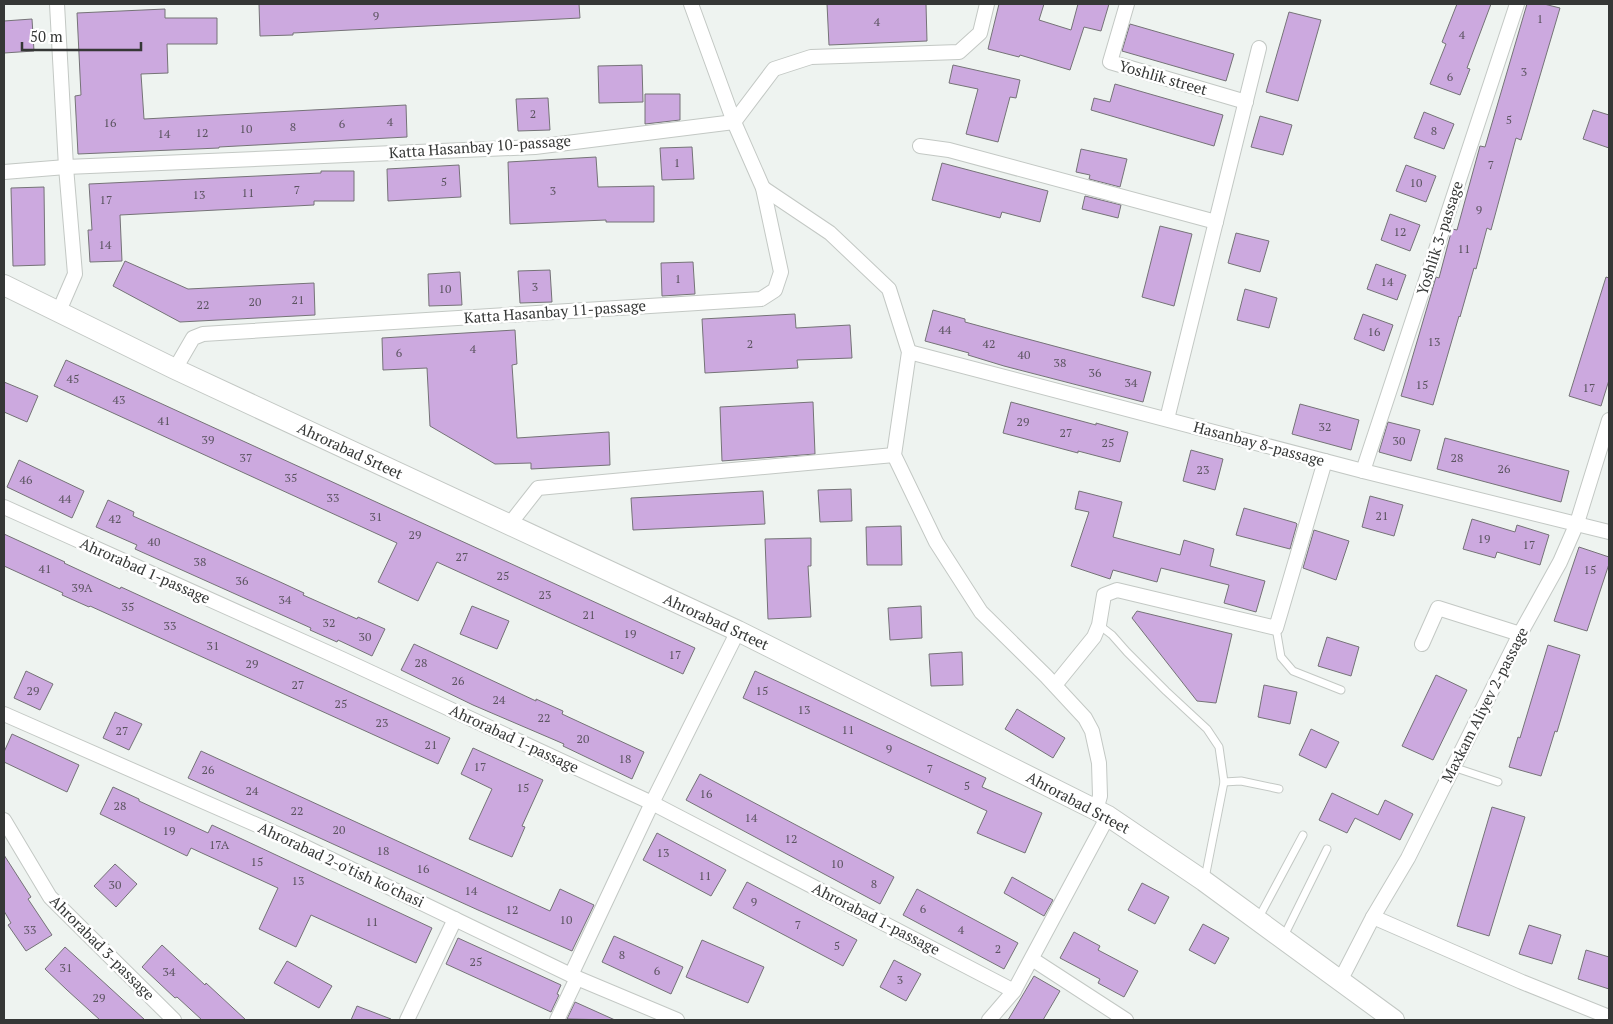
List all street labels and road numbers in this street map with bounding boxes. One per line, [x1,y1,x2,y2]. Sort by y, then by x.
street label: Yoshlik street [1117,55,1210,99]
street label: Katta Hasanbay 10-passage [388,130,572,162]
street label: Yoshlik 3-passage [1411,178,1467,297]
street label: Katta Hasanbay 11-passage [463,295,647,327]
street label: Hasanbay 8-passage [1192,416,1327,470]
street label: Ahrorabad Srteet [294,417,407,483]
street label: Ahrorabad 1-passage [77,532,214,608]
street label: Ahrorabad Srteet [660,588,773,654]
street label: Maxkam Aliyev 2-passage [1436,624,1532,786]
street label: Ahrorabad 1-passage [446,699,582,777]
street label: Ahrorabad Srteet [1023,766,1134,838]
street label: Ahrorabad 2-o'tish ko'chasi [255,817,428,911]
street label: Ahrorabad 1-passage [809,877,944,959]
street label: Ahrorabad 3-passage [46,891,159,1004]

